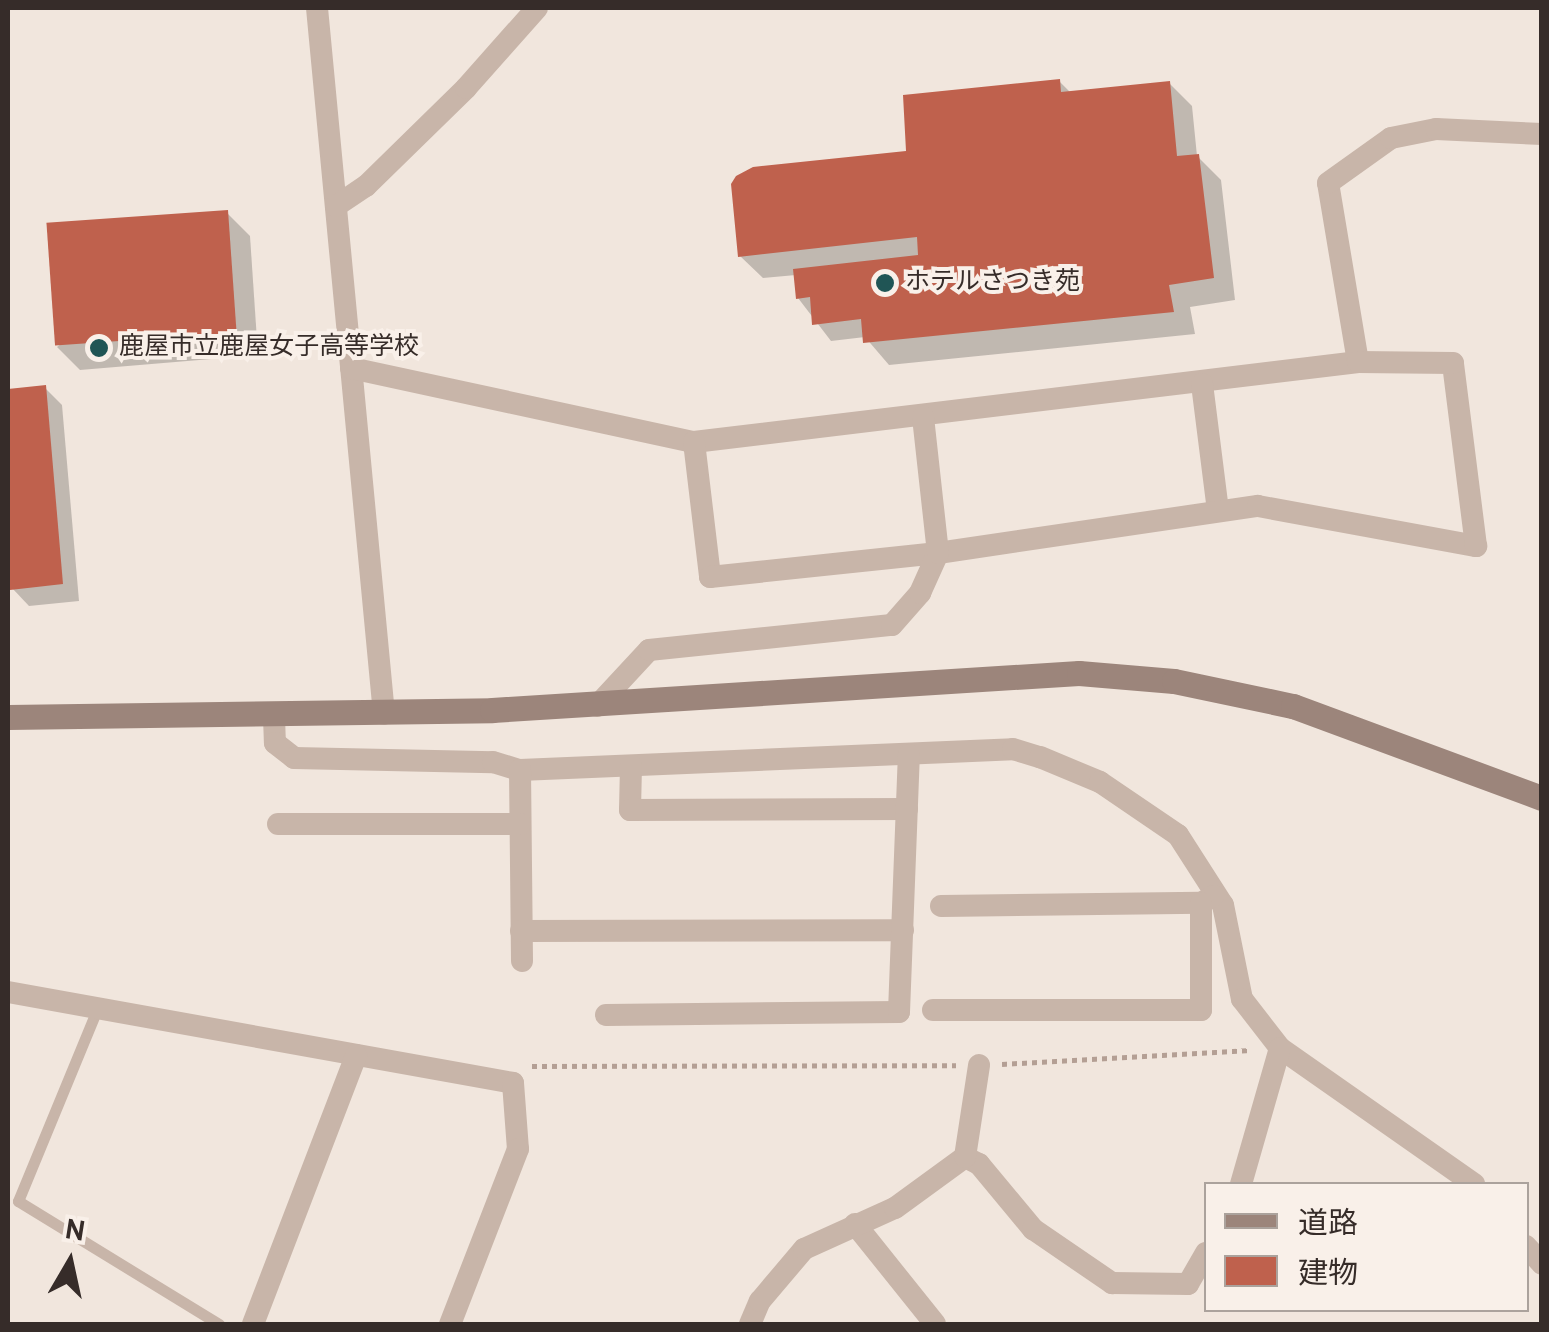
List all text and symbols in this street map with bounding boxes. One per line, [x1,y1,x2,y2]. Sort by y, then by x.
place label: ホテルさつき苑 [905,268,1080,298]
marker: ホテルさつき苑 [874,272,896,294]
place label: 鹿屋市立鹿屋女子高等学校 [119,333,419,363]
marker: 鹿屋市立鹿屋女子高等学校 [88,337,110,359]
legend [1204,1182,1529,1312]
text: 道路 [1298,1207,1358,1244]
north arrow [20,1212,120,1312]
text: N [62,1213,87,1252]
text: 建物 [1298,1257,1358,1294]

